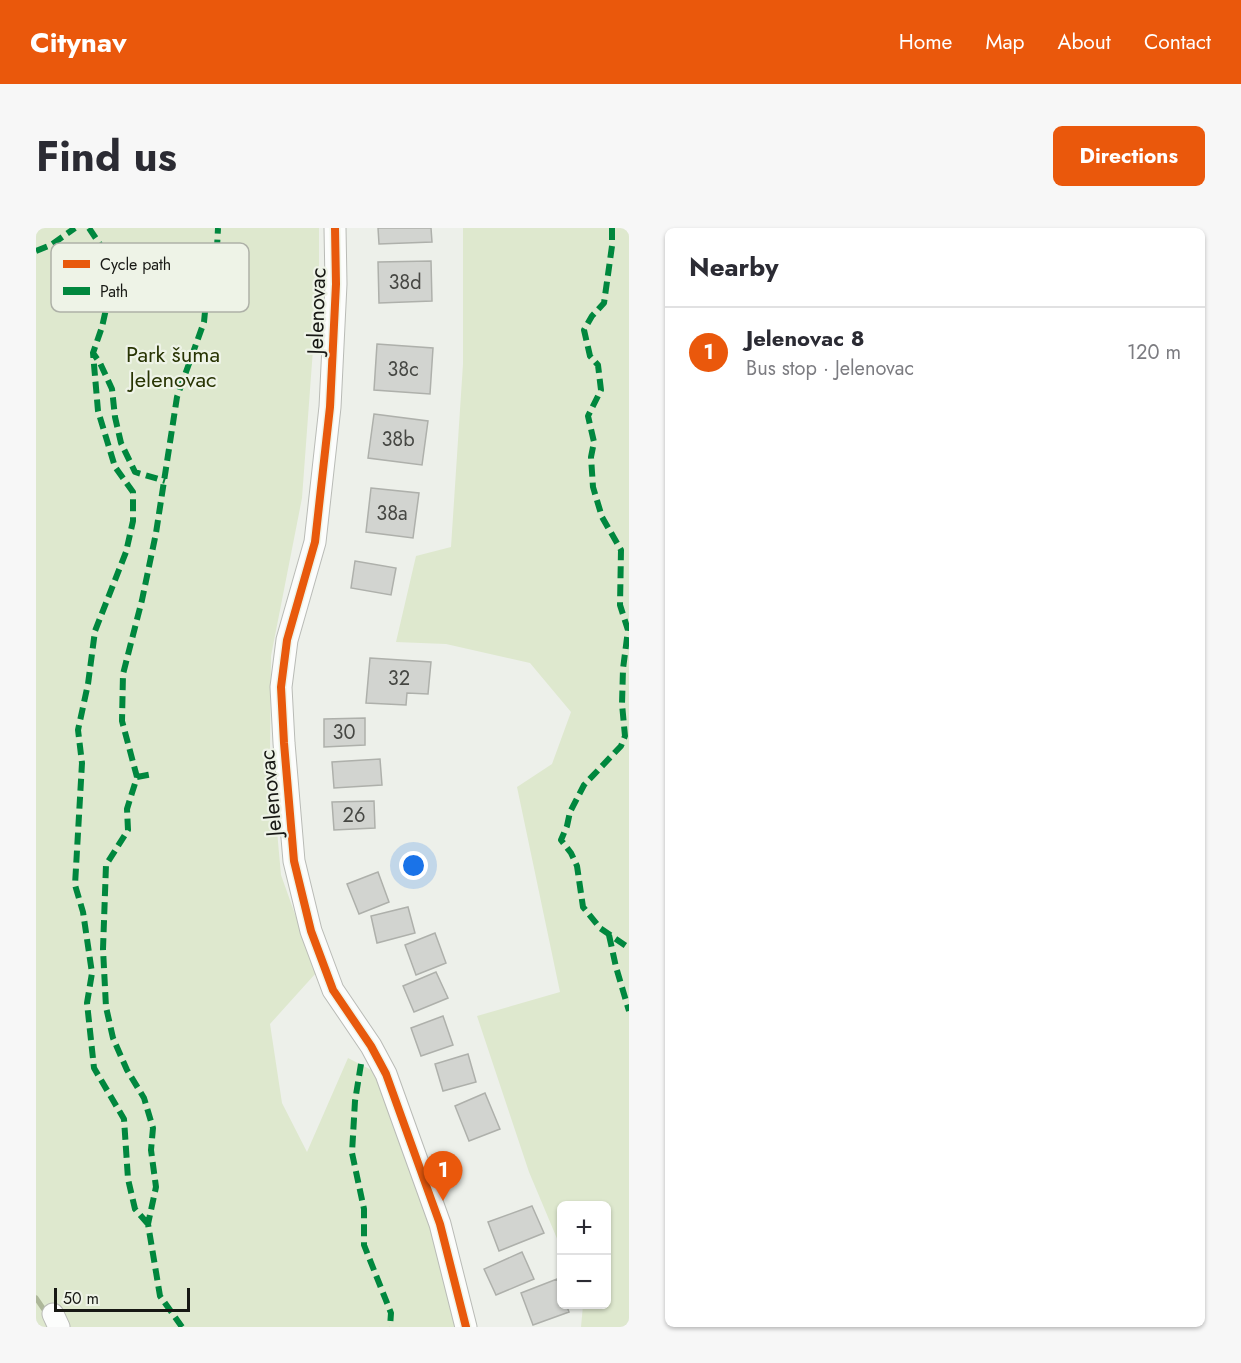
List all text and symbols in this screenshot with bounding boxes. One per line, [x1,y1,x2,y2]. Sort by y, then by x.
text: Citynav [30,22,127,63]
text: Home [899,27,952,57]
text: Map [985,27,1025,57]
text: About [1058,27,1111,57]
text: Contact [1144,27,1211,57]
text: Find us [36,126,177,187]
button: Directions [1053,126,1205,186]
legend [51,243,249,312]
text: Nearby [689,248,778,286]
text: Cycle path [100,253,171,276]
street label: Jelenovac [298,267,334,358]
house number: 38d [388,268,422,297]
text: Path [100,280,128,303]
text: Jelenovac 8 [746,322,864,354]
park label: Park šuma Jelenovac [126,338,220,395]
text: 1 [703,338,714,367]
text: 120 m [1127,338,1181,367]
text: Bus stop · Jelenovac [746,354,914,383]
house number: 38c [387,355,419,384]
house number: 38b [381,425,415,454]
house number: 38a [376,499,408,528]
house number: 32 [388,664,410,693]
house number: 30 [333,718,355,747]
street label: Jelenovac [250,748,290,841]
house number: 26 [343,801,365,830]
your location [399,851,428,880]
pin: 1 [424,1152,462,1201]
map controls [557,1201,611,1309]
button: + [557,1201,611,1255]
button: − [557,1255,611,1309]
scale bar [54,1285,190,1312]
text: 50 m [63,1287,99,1310]

